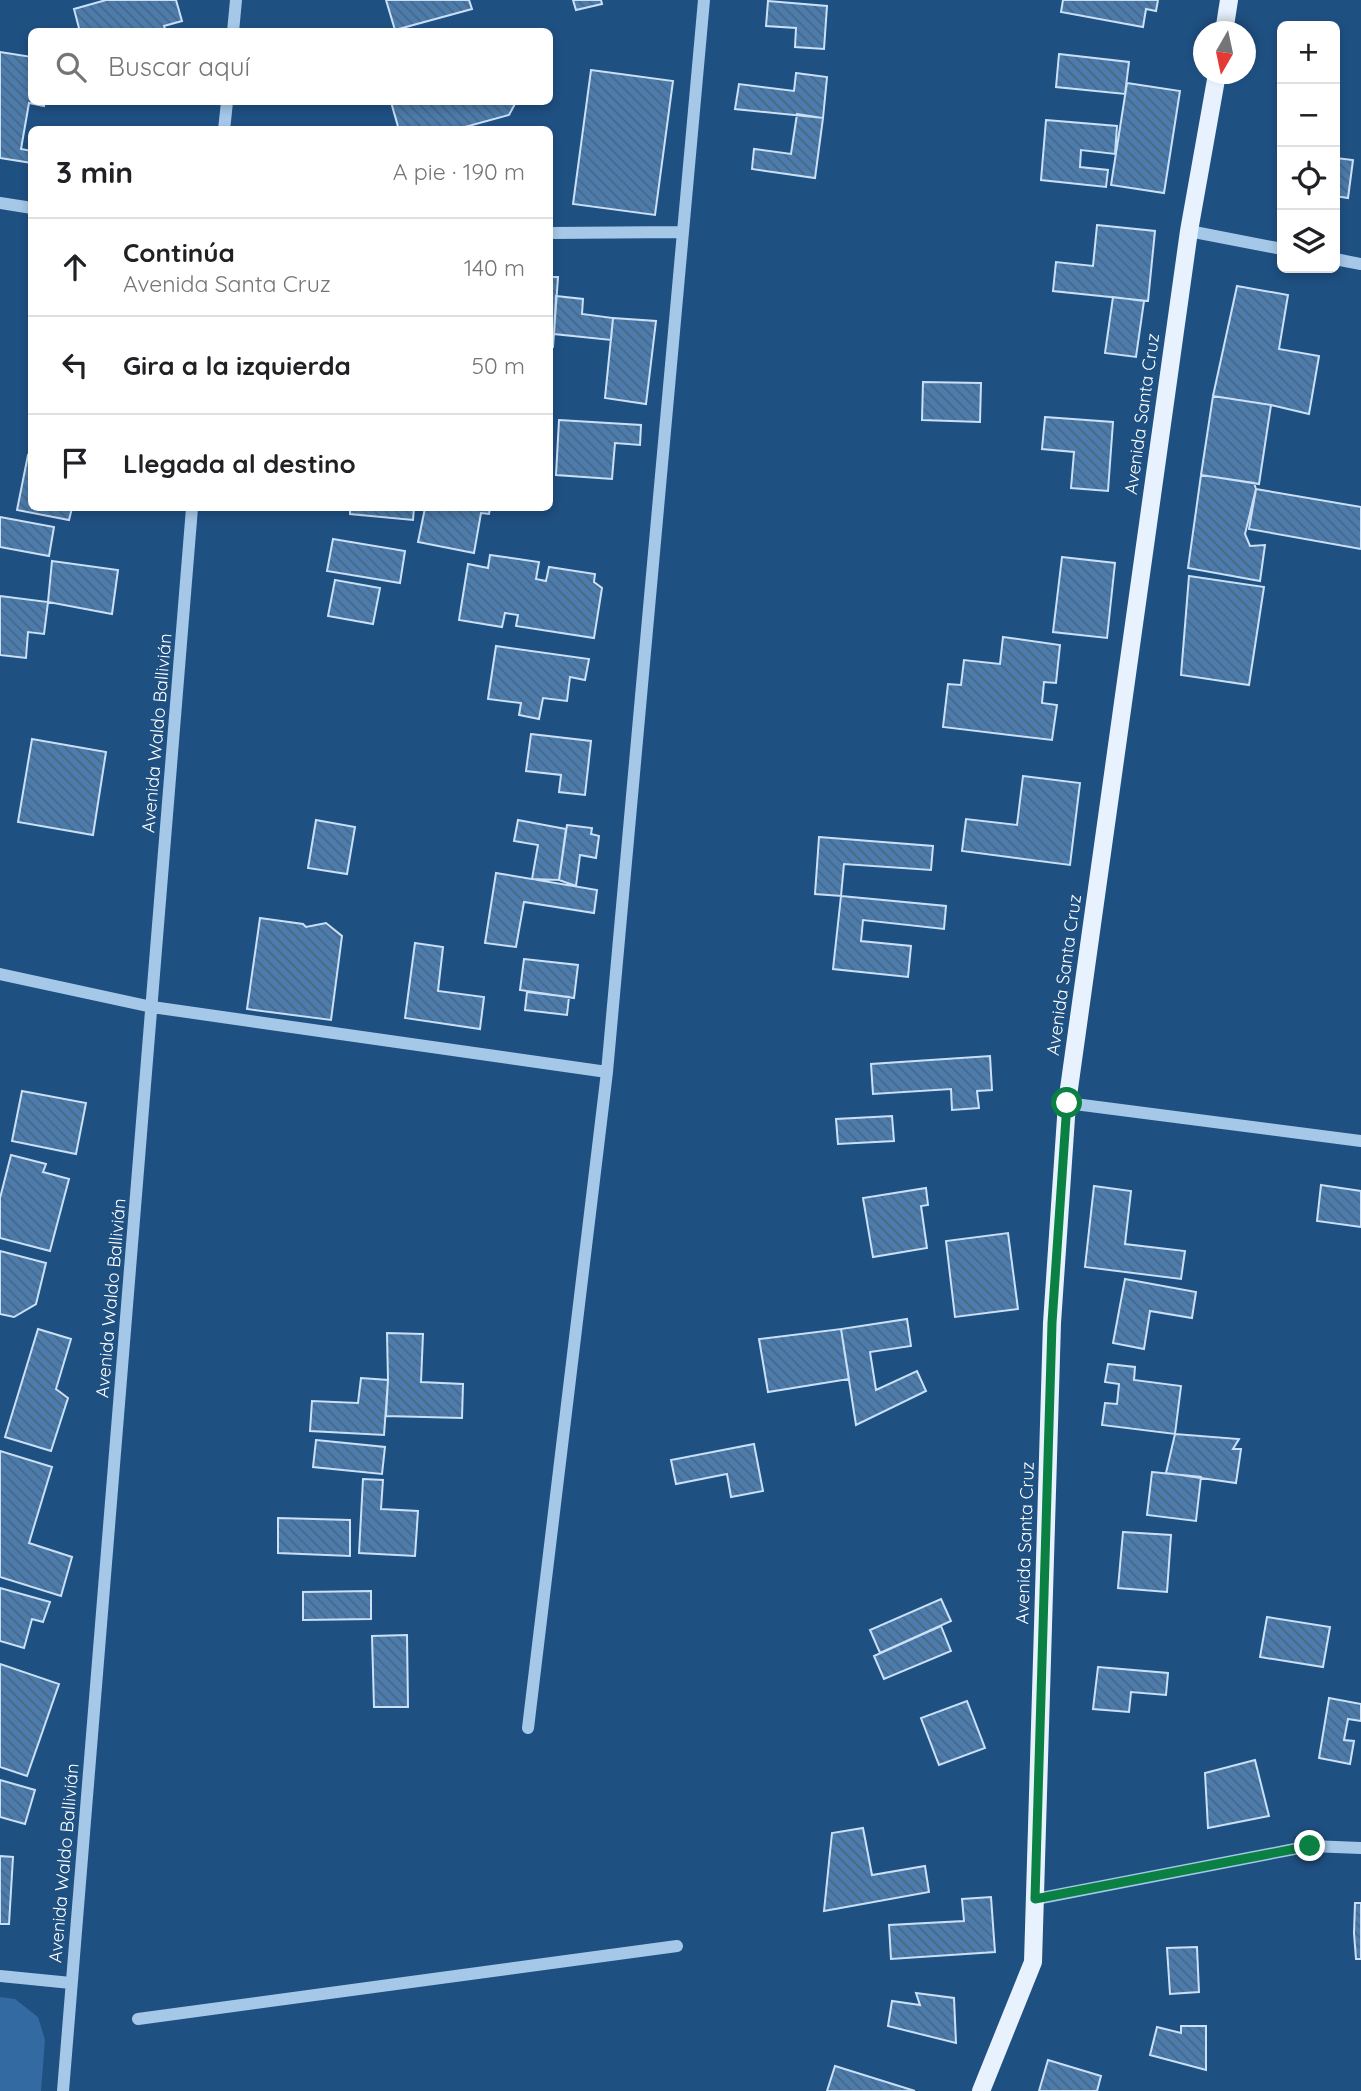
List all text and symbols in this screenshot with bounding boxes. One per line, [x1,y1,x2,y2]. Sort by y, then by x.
north arrow [1193,21,1256,84]
map controls [1277,21,1340,273]
button: + [1277,21,1340,84]
search box [28,28,553,105]
icon: search [52,48,90,86]
text: Buscar aquí [108,50,250,83]
button: − [1277,84,1340,147]
button: locate [1277,147,1340,210]
text: 3 min [56,153,133,191]
text: A pie · 190 m [393,157,525,186]
button: layers [1277,210,1340,273]
text: Continúa [123,236,235,269]
icon: ahead [56,248,94,286]
text: 140 m [464,253,525,282]
text: Avenida Santa Cruz [123,269,331,298]
street label: Avenida Santa Cruz [1119,332,1164,496]
icon: left [56,346,94,384]
text: Gira a la izquierda [123,349,351,382]
text: 50 m [472,351,525,380]
icon: arrive [56,444,94,482]
text: Llegada al destino [123,447,356,480]
street label: Avenida Waldo Ballivián [136,632,177,834]
street label: Avenida Santa Cruz [1041,893,1086,1057]
route start [1051,1087,1082,1118]
street label: Avenida Waldo Ballivián [90,1197,131,1399]
street label: Avenida Santa Cruz [1010,1461,1039,1625]
street label: Avenida Waldo Ballivián [43,1762,84,1964]
route end [1294,1830,1325,1861]

